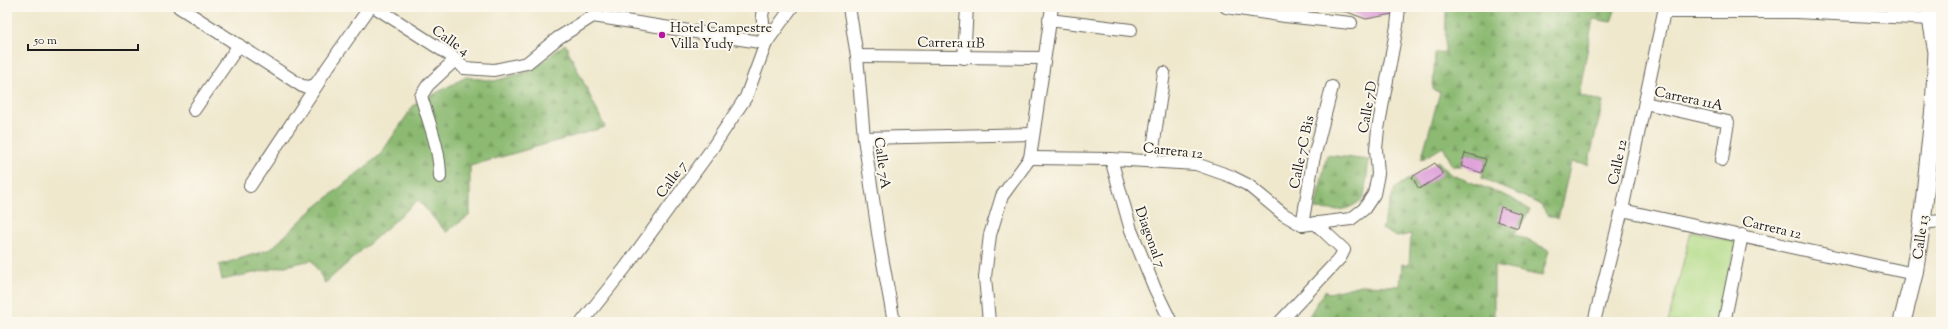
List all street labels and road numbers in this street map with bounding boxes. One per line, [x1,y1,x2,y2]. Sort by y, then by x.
street label: Calle 4 [427,21,473,62]
street label: Carrera 11B [917,33,985,55]
street label: Calle 7D [1355,80,1383,135]
street label: Carrera 11A [1652,83,1725,117]
street label: Calle 7C Bis [1285,114,1320,191]
street label: Calle 7A [867,136,895,191]
street label: Calle 12 [1604,137,1634,187]
street label: Carrera 12 [1142,139,1204,165]
street label: Calle 7 [652,157,693,203]
street label: Diagonal 7 [1129,204,1170,271]
street label: Carrera 12 [1740,212,1804,246]
street label: Calle 13 [1909,213,1935,261]

